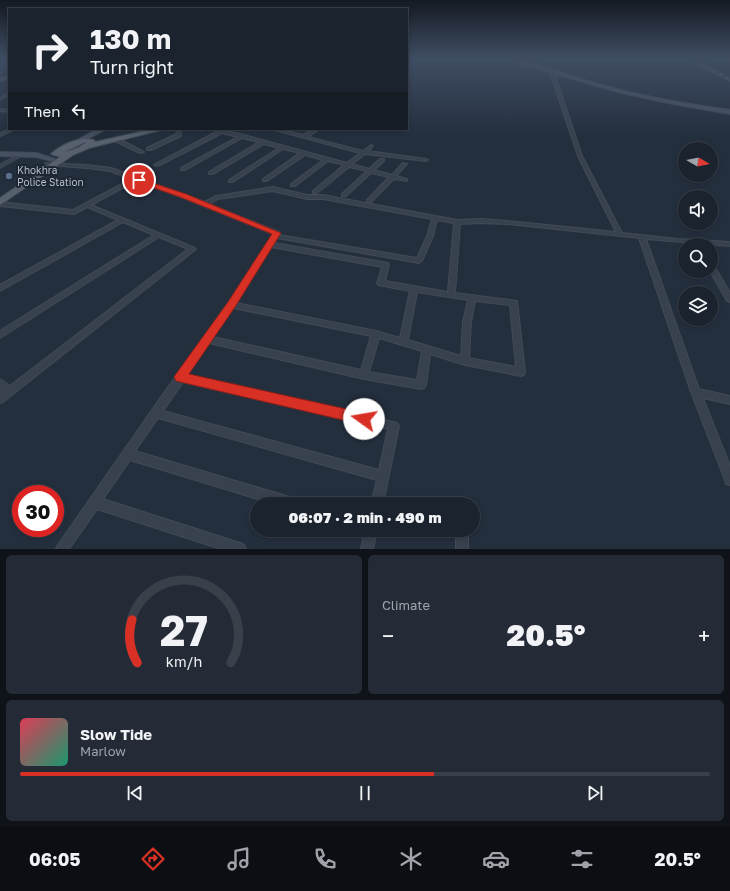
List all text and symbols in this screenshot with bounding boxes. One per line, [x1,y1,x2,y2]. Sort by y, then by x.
text: 130 m [90,22,171,55]
icon: right [24,24,76,76]
text: Turn right [90,56,174,78]
icon: left [68,100,90,122]
text: Then [24,102,60,120]
north arrow [678,142,718,182]
map controls [678,142,718,326]
pin [122,163,156,197]
place label: Khokhra Police Station [17,164,84,188]
icon: arrive [128,169,150,191]
marker: Khokhra Police Station [4,171,14,181]
button: sound [678,190,718,230]
button: search [678,238,718,278]
button: layers [678,286,718,326]
position arrow [343,398,385,440]
speed limit sign: 30 [12,485,64,537]
text: 06:07 · 2 min · 490 m [288,508,442,526]
text: Climate [382,597,430,613]
text: 27 [160,604,208,654]
text: 20.5° [507,617,585,653]
text: − [382,622,394,649]
text: + [698,622,710,649]
text: km/h [166,652,202,669]
text: Slow Tide [80,725,152,743]
text: Marlow [80,743,126,759]
icon: previous [124,782,146,804]
icon: pause [354,782,376,804]
icon: next [584,782,606,804]
icon: directions [139,845,167,873]
icon: music [225,845,253,873]
icon: phone [311,845,339,873]
icon: climate [397,845,425,873]
icon: car [482,845,510,873]
icon: filters [568,845,596,873]
text: 06:05 [29,848,81,870]
text: 20.5° [654,848,701,870]

